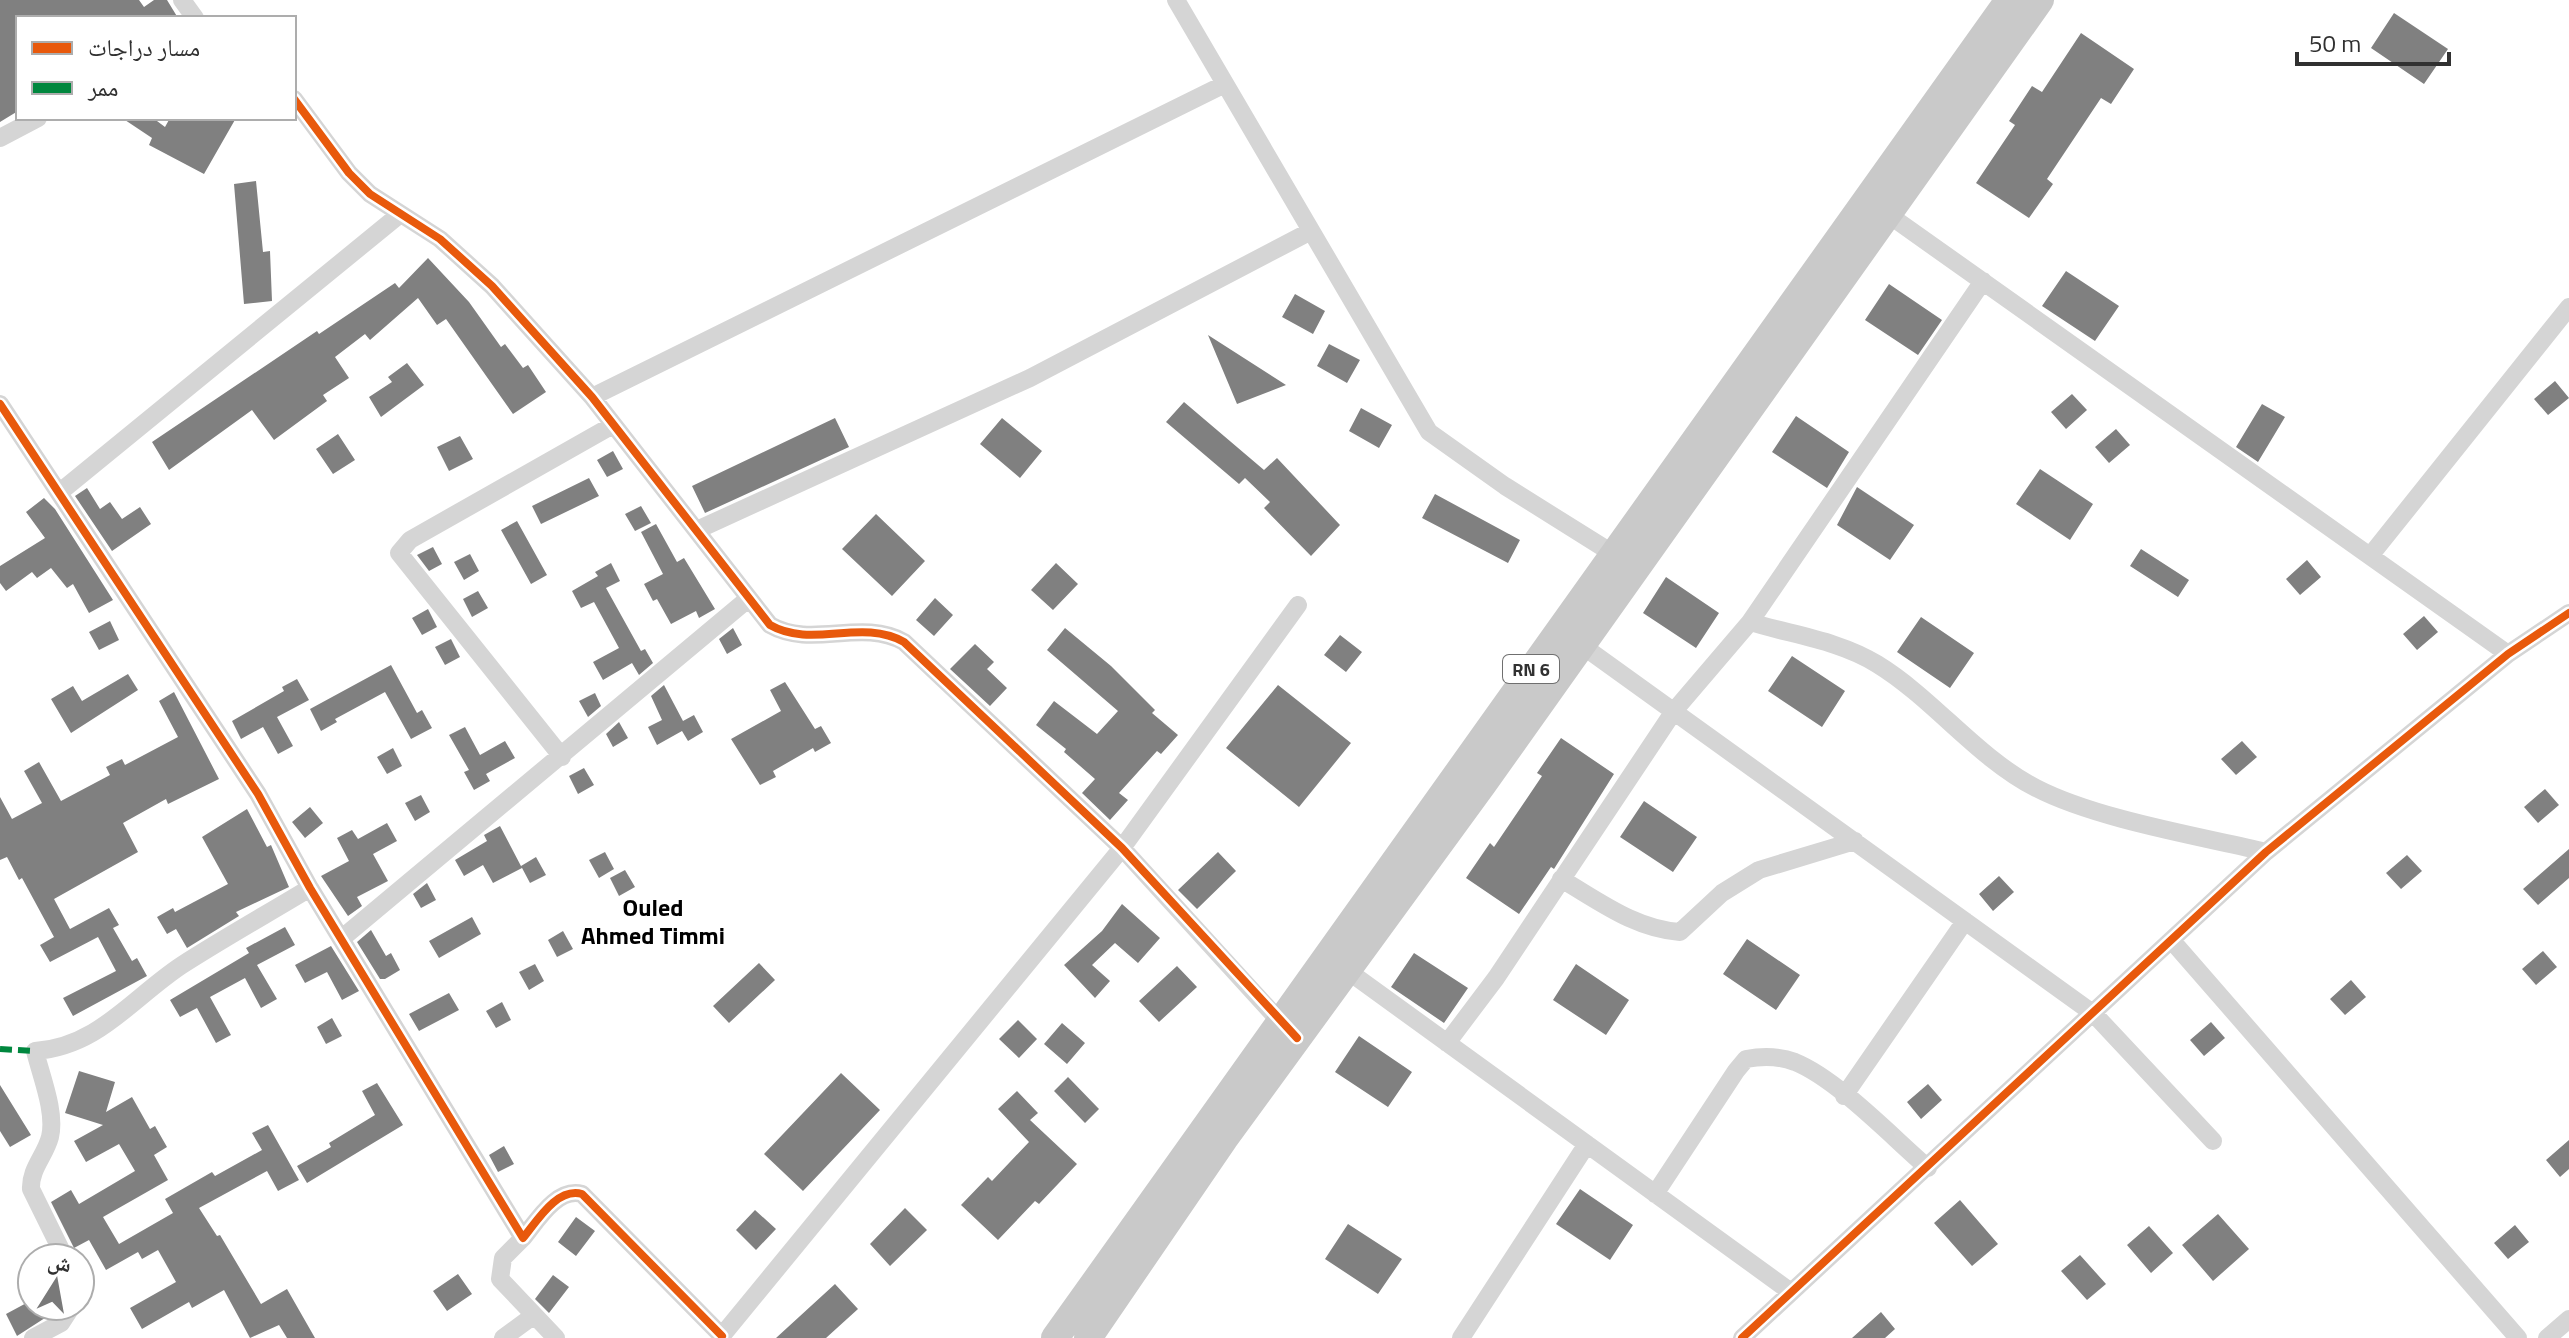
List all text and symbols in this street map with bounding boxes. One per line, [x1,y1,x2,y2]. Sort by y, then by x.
legend [16,16,296,120]
scale bar [2297,16,2449,66]
text: 50 m [2309,25,2361,61]
text: مسار دراجات [88,29,200,65]
text: ممر [87,69,119,105]
road number: RN 6 [1503,655,1559,683]
district label: Ouled Ahmed Timmi [581,889,725,953]
north arrow [16,1242,96,1322]
text: ش [45,1243,75,1281]

